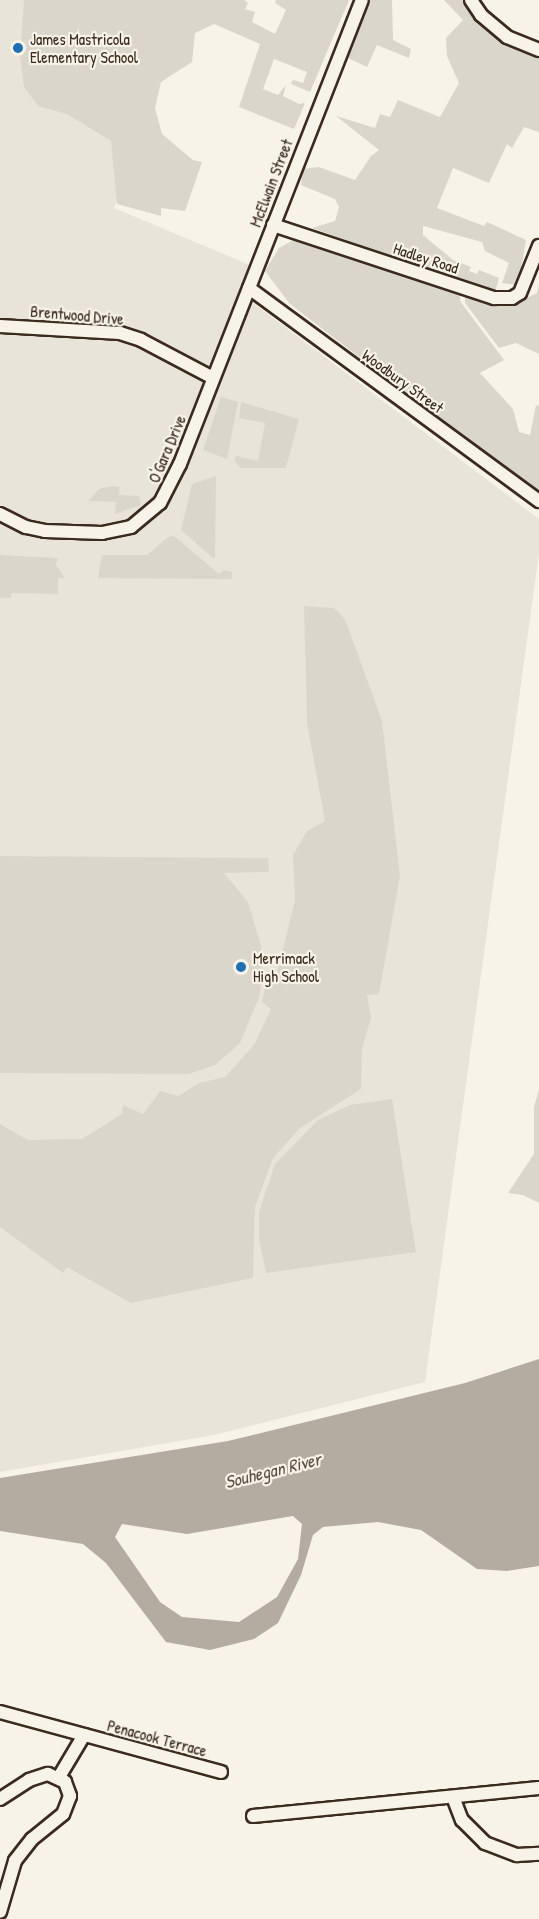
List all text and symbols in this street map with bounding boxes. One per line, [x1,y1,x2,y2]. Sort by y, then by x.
place label: James Mastricola Elementary School [30,29,138,67]
marker: James Mastricola Elementary School [11,41,25,55]
street label: McElwain Street [245,136,297,230]
street label: Hadley Road [391,238,461,278]
street label: Brentwood Drive [29,301,125,329]
street label: Woodbury Street [359,345,447,417]
street label: O'Gara Drive [144,412,190,486]
place label: Merrimack High School [253,948,319,986]
marker: Merrimack High School [234,960,248,974]
water label: Souhegan River [223,1449,323,1493]
street label: Penacook Terrace [105,1716,209,1760]

